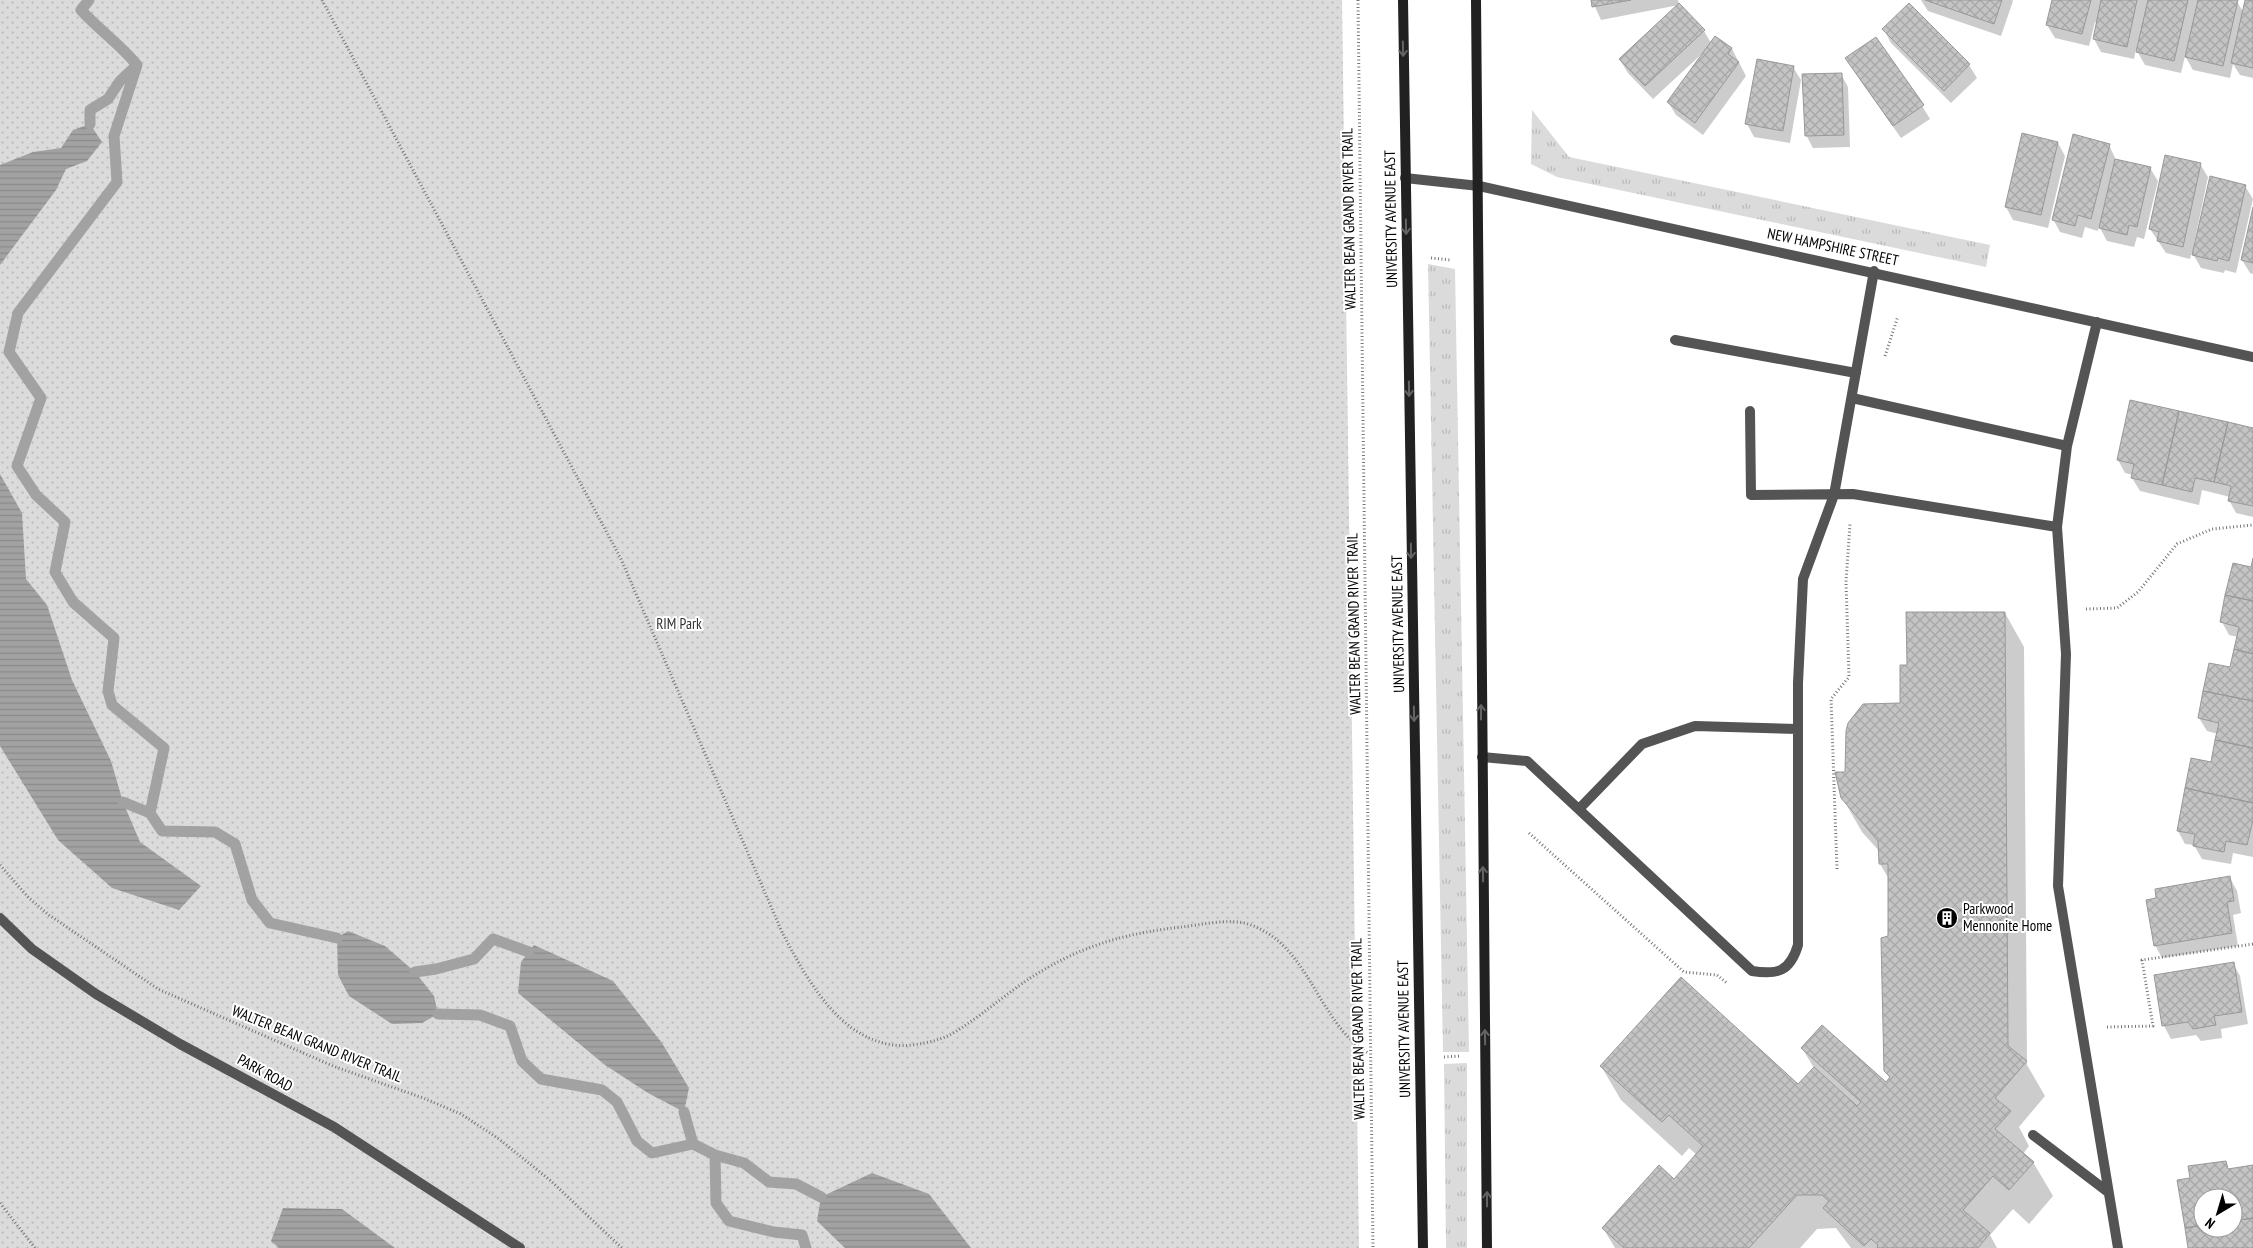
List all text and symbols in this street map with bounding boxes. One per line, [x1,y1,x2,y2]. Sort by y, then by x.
one-way arrow [1398,40,1408,56]
street label: WALTER BEAN GRAND RIVER TRAIL [1337,127,1360,310]
street label: UNIVERSITY AVENUE EAST [1380,150,1401,288]
one-way arrow [1401,218,1411,234]
street label: NEW HAMPSHIRE STREET [1766,223,1901,270]
one-way arrow [1404,380,1414,397]
street label: WALTER BEAN GRAND RIVER TRAIL [1342,532,1365,715]
one-way arrow [1407,543,1416,559]
street label: UNIVERSITY AVENUE EAST [1387,555,1408,693]
park label: RIM Park [656,614,702,633]
one-way arrow [1476,704,1486,720]
one-way arrow [1409,706,1419,722]
one-way arrow [1478,867,1488,883]
place label: Parkwood Mennonite Home [1963,899,2052,935]
building icon: Parkwood Mennonite Home [1935,906,1959,930]
street label: WALTER BEAN GRAND RIVER TRAIL [1346,937,1369,1120]
street label: UNIVERSITY AVENUE EAST [1393,960,1414,1098]
street label: WALTER BEAN GRAND RIVER TRAIL [229,1001,406,1087]
one-way arrow [1480,1029,1490,1046]
street label: PARK ROAD [234,1050,296,1096]
north arrow [2193,1188,2243,1238]
one-way arrow [1482,1192,1491,1208]
text: N [2201,1214,2219,1233]

